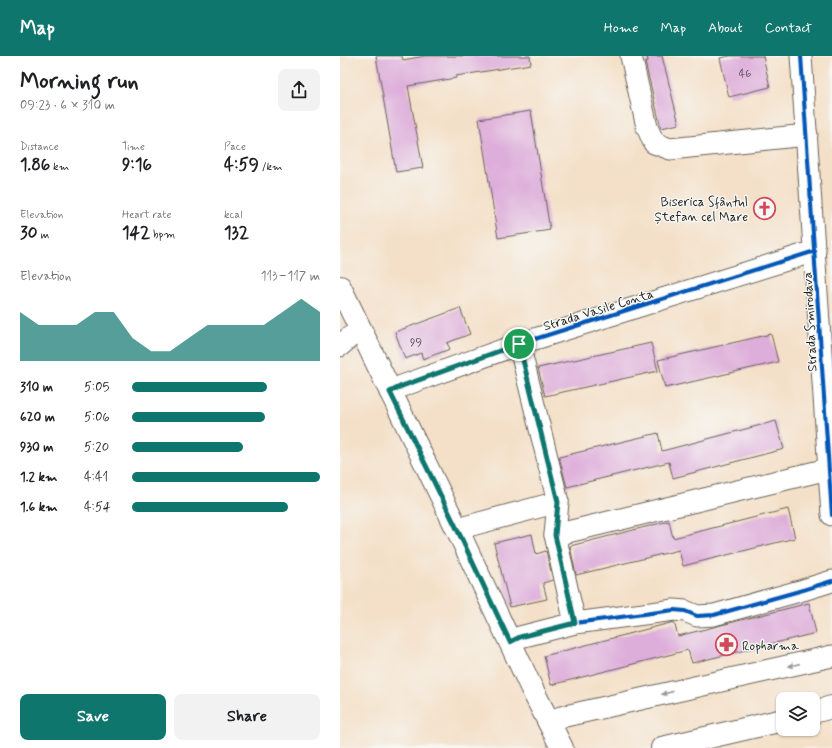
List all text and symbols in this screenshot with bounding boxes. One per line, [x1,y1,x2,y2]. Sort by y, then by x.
text: Map [20,16,55,41]
text: Home [604,19,638,37]
text: Map [660,19,686,37]
text: About [708,19,743,37]
text: Contact [765,19,812,37]
house number: 46 [739,67,751,81]
text: Morning run [20,68,139,96]
button: share [278,69,320,111]
text: 09:23 · 6 × 310 m [20,97,115,114]
text: Distance [20,140,59,154]
text: Time [122,140,145,154]
text: Pace [224,140,246,154]
text: 1.86 [20,154,50,176]
text: 9:16 [122,154,152,176]
text: 4:59 [224,154,259,176]
text: km [50,160,69,174]
text: /km [259,160,283,174]
place label: Biserica Sfântul Ștefan cel Mare [654,194,748,226]
church icon: Biserica Sfântul Ștefan cel Mare [751,195,777,221]
text: Elevation [20,208,63,222]
text: Heart rate [122,208,171,222]
text: kcal [224,208,242,222]
text: 30 [20,222,37,244]
text: 142 [122,222,150,244]
text: 132 [224,222,249,244]
text: m [37,228,49,242]
text: bpm [150,228,175,242]
text: Elevation [20,268,71,285]
text: 113–117 m [261,268,320,285]
street label: Strada Smirodava [799,272,822,372]
street label: Strada Vasile Conta [541,285,656,335]
pin [502,327,536,361]
icon: arrive [508,333,530,355]
house number: 99 [410,336,422,350]
text: 310 m [20,379,53,396]
text: 5:05 [84,379,109,396]
text: 620 m [20,409,55,426]
text: 5:06 [84,409,110,426]
text: 930 m [20,439,54,456]
text: 5:20 [84,439,109,456]
text: 1.2 km [20,469,57,486]
text: 4:41 [84,469,108,486]
text: 1.6 km [20,499,58,516]
text: 4:54 [84,499,111,516]
pharmacy icon: Ropharma [713,632,739,658]
place label: Ropharma [742,638,799,655]
one-way arrow [788,662,800,668]
one-way arrow [661,691,673,697]
map controls [776,692,820,736]
button: layers [776,692,820,736]
button: Save [20,694,166,740]
button: Share [174,694,320,740]

